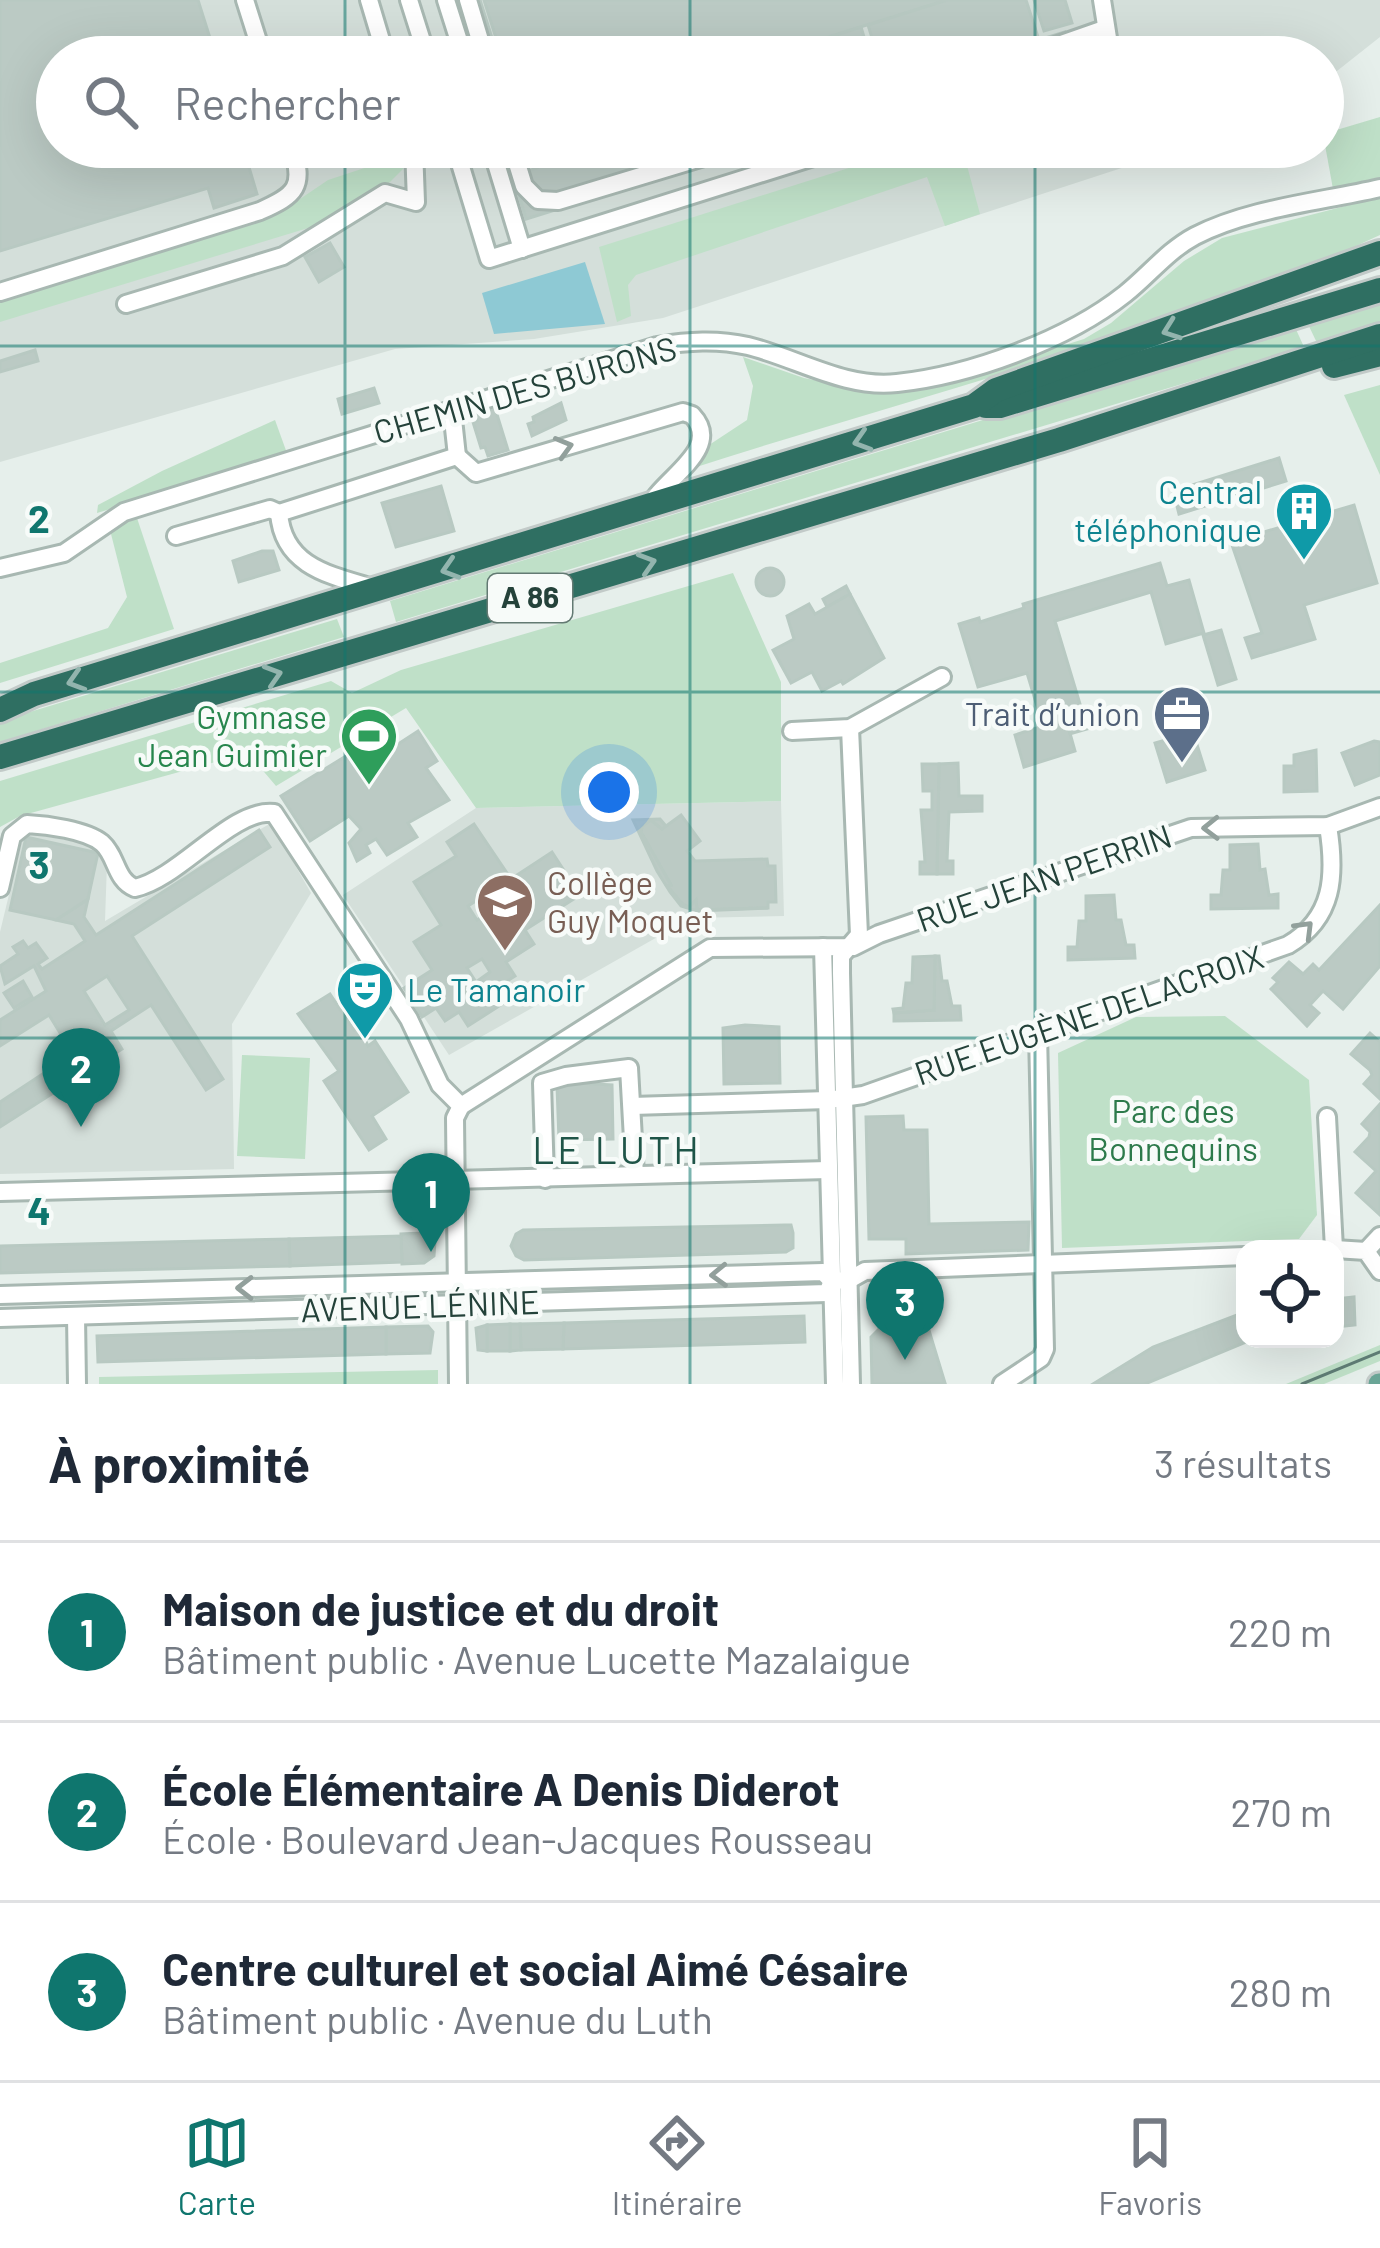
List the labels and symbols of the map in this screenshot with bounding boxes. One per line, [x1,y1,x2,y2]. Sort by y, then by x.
one-way arrow [1162,315,1183,340]
street label: CHEMIN DES BURONS [369,327,681,451]
one-way arrow [852,426,873,451]
one-way arrow [552,436,573,461]
place label: Central téléphonique [1074,471,1262,549]
building icon: Central téléphonique [1273,480,1335,562]
text: 2 [28,494,50,541]
one-way arrow [635,552,656,577]
one-way arrow [440,555,461,580]
road number: A 86 [488,574,572,622]
one-way arrow [262,665,283,690]
one-way arrow [66,667,87,692]
office icon: Trait d’union [1151,683,1213,765]
place label: Trait d’union [965,693,1140,733]
place label: Gymnase Jean Guimier [138,696,327,774]
sports icon: Gymnase Jean Guimier [338,705,400,787]
your location [579,762,639,822]
one-way arrow [1201,814,1220,840]
street label: RUE JEAN PERRIN [911,815,1176,939]
text: 3 [28,840,50,887]
place label: Collège Guy Moquet [547,862,714,940]
school or university icon: Collège Guy Moquet [474,871,536,953]
one-way arrow [1291,921,1313,943]
street label: RUE EUGÈNE DELACROIX [909,935,1268,1093]
theatre icon: Le Tamanoir [334,959,396,1041]
place label: Le Tamanoir [407,969,585,1009]
pin: 2 [42,1028,120,1127]
park label: Parc des Bonnequins [1088,1090,1258,1168]
district label: LE LUTH [532,1125,702,1172]
pin: 1 [392,1153,470,1252]
text: 4 [27,1186,51,1233]
pin: 3 [866,1261,944,1360]
one-way arrow [709,1262,728,1288]
one-way arrow [235,1275,253,1301]
street label: AVENUE LÉNINE [300,1281,540,1329]

